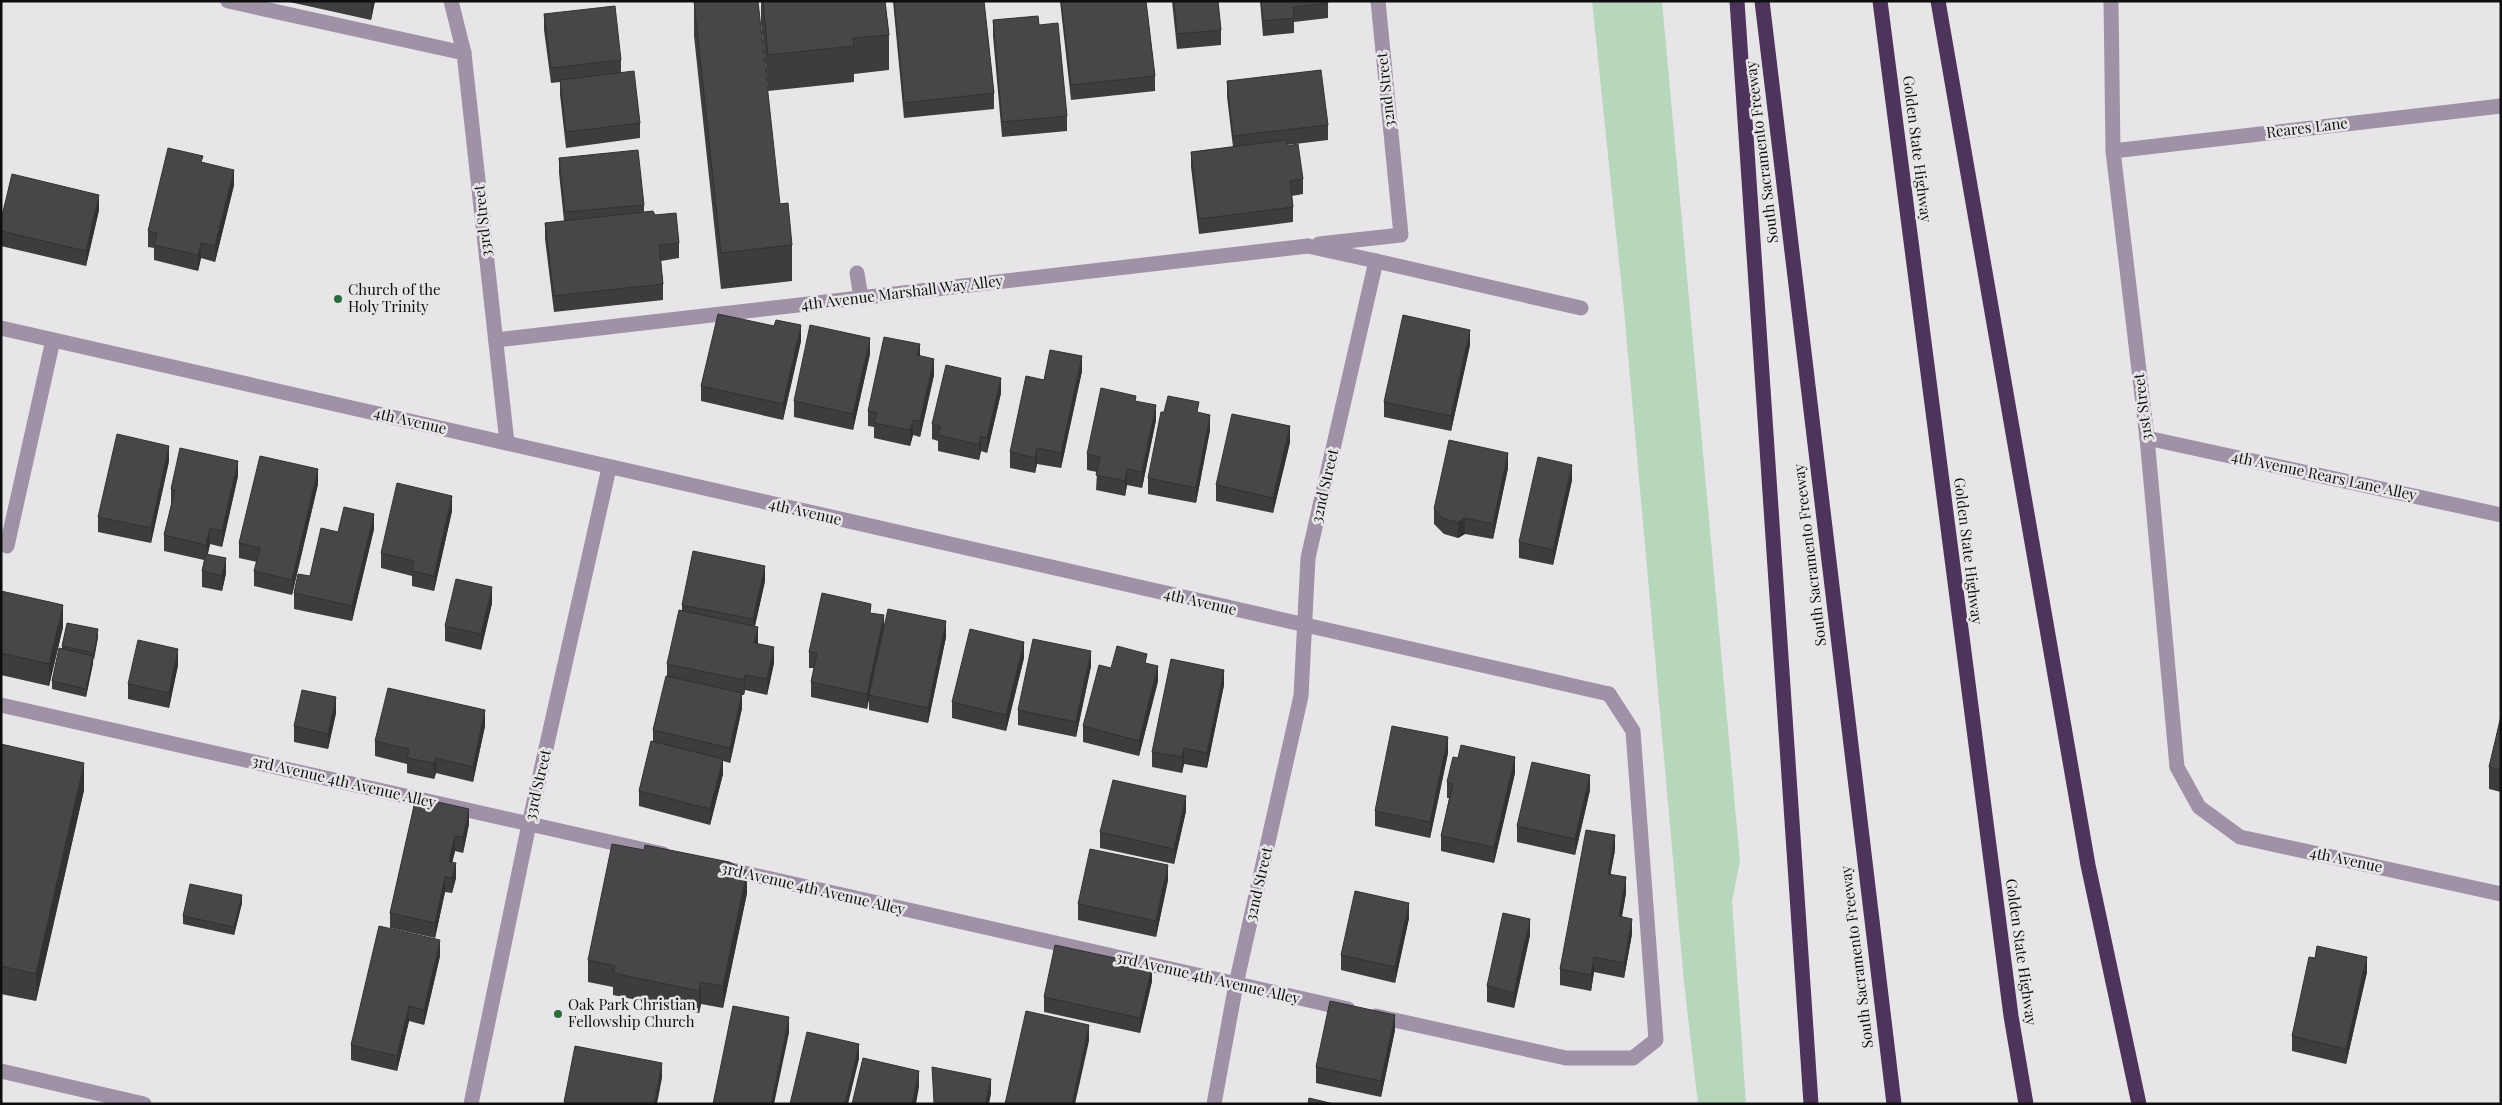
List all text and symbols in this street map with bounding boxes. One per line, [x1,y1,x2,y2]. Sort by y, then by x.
street label: 32nd Street [1371,51,1399,129]
street label: South Sacramento Freeway [1740,59,1782,244]
street label: Golden State Highway [1899,74,1937,224]
street label: Reares Lane [2265,112,2349,142]
street label: 33rd Street [468,183,496,258]
street label: 4th Avenue Marshall Way Alley [800,270,1004,314]
place label: Church of the Holy Trinity [348,279,441,316]
marker: Church of the Holy Trinity [332,293,344,305]
street label: 31st Street [2128,371,2156,442]
street label: 4th Avenue [372,402,449,438]
street label: 32nd Street [1306,446,1342,525]
street label: 4th Avenue Rears Lane Alley [2230,446,2419,505]
street label: South Sacramento Freeway [1788,462,1830,647]
street label: Golden State Highway [1950,476,1988,626]
street label: 4th Avenue [767,493,844,529]
street label: 4th Avenue [1162,583,1239,619]
street label: 33rd Street [519,746,555,822]
street label: 3rd Avenue 4th Avenue Alley [250,750,439,812]
street label: 4th Avenue [2308,842,2385,877]
street label: 32nd Street [1240,844,1276,923]
street label: 3rd Avenue 4th Avenue Alley [719,857,908,919]
street label: South Sacramento Freeway [1835,864,1877,1049]
street label: Golden State Highway [2002,877,2042,1027]
street label: 3rd Avenue 4th Avenue Alley [1114,946,1303,1008]
place label: Oak Park Christian Fellowship Church [568,994,696,1031]
marker: Oak Park Christian Fellowship Church [552,1008,564,1020]

